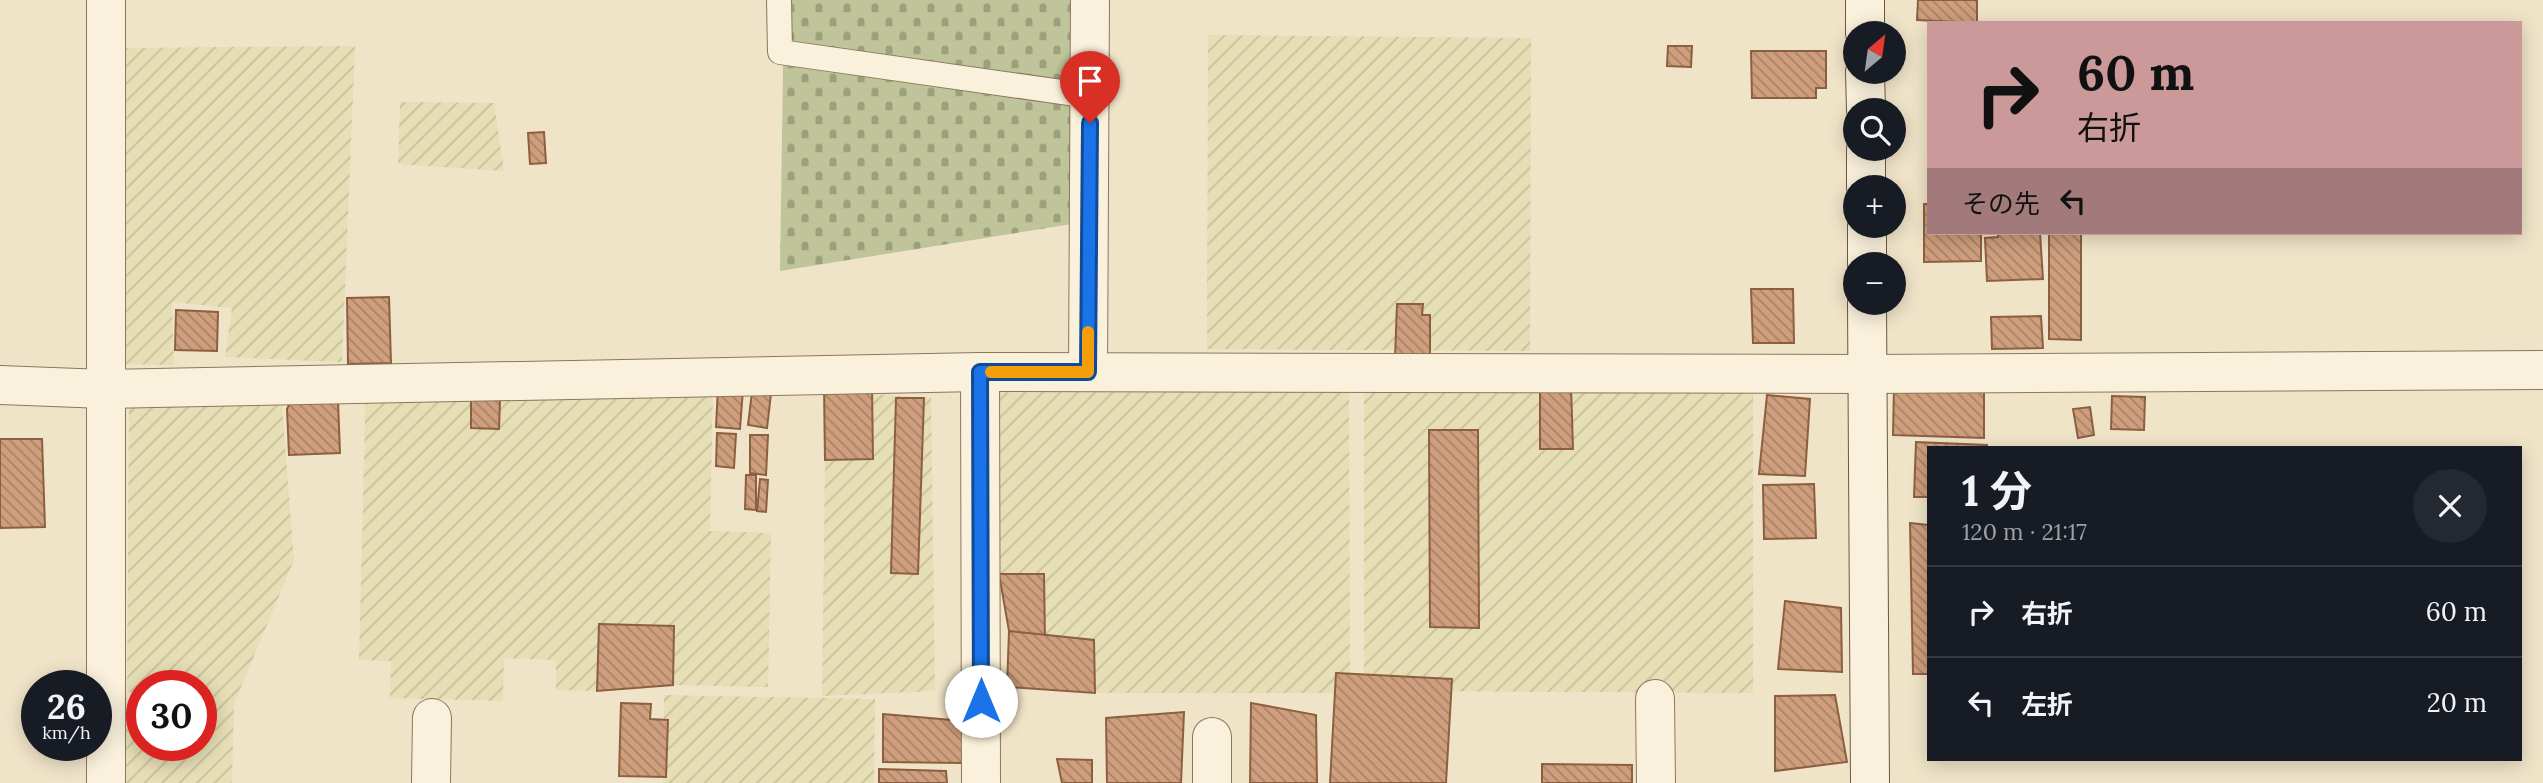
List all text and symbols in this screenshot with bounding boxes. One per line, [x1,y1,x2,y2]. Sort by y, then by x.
north arrow [1843,21,1906,84]
map controls [1843,21,1906,315]
text: 60 m [2077,41,2194,103]
icon: right [1962,49,2053,140]
pin [1060,51,1120,123]
icon: arrive [1071,62,1109,100]
button: search [1843,98,1906,161]
text: 右折 [2077,107,2141,148]
button: + [1843,175,1906,238]
icon: left [2054,182,2092,220]
text: その先 [1962,187,2040,220]
button: − [1843,252,1906,315]
text: 1 分 [1962,464,2032,518]
button: close [2413,469,2487,543]
text: 120 m · 21:17 [1962,517,2087,546]
icon: right [1962,593,2000,631]
text: 60 m [2426,595,2487,628]
text: 右折 [2021,597,2073,630]
position arrow [944,664,1018,738]
speed limit sign: 30 [126,670,217,761]
text: 26 [47,684,86,729]
icon: left [1962,684,2000,722]
text: 20 m [2427,686,2487,719]
text: 左折 [2021,688,2073,721]
text: km/h [42,721,91,744]

